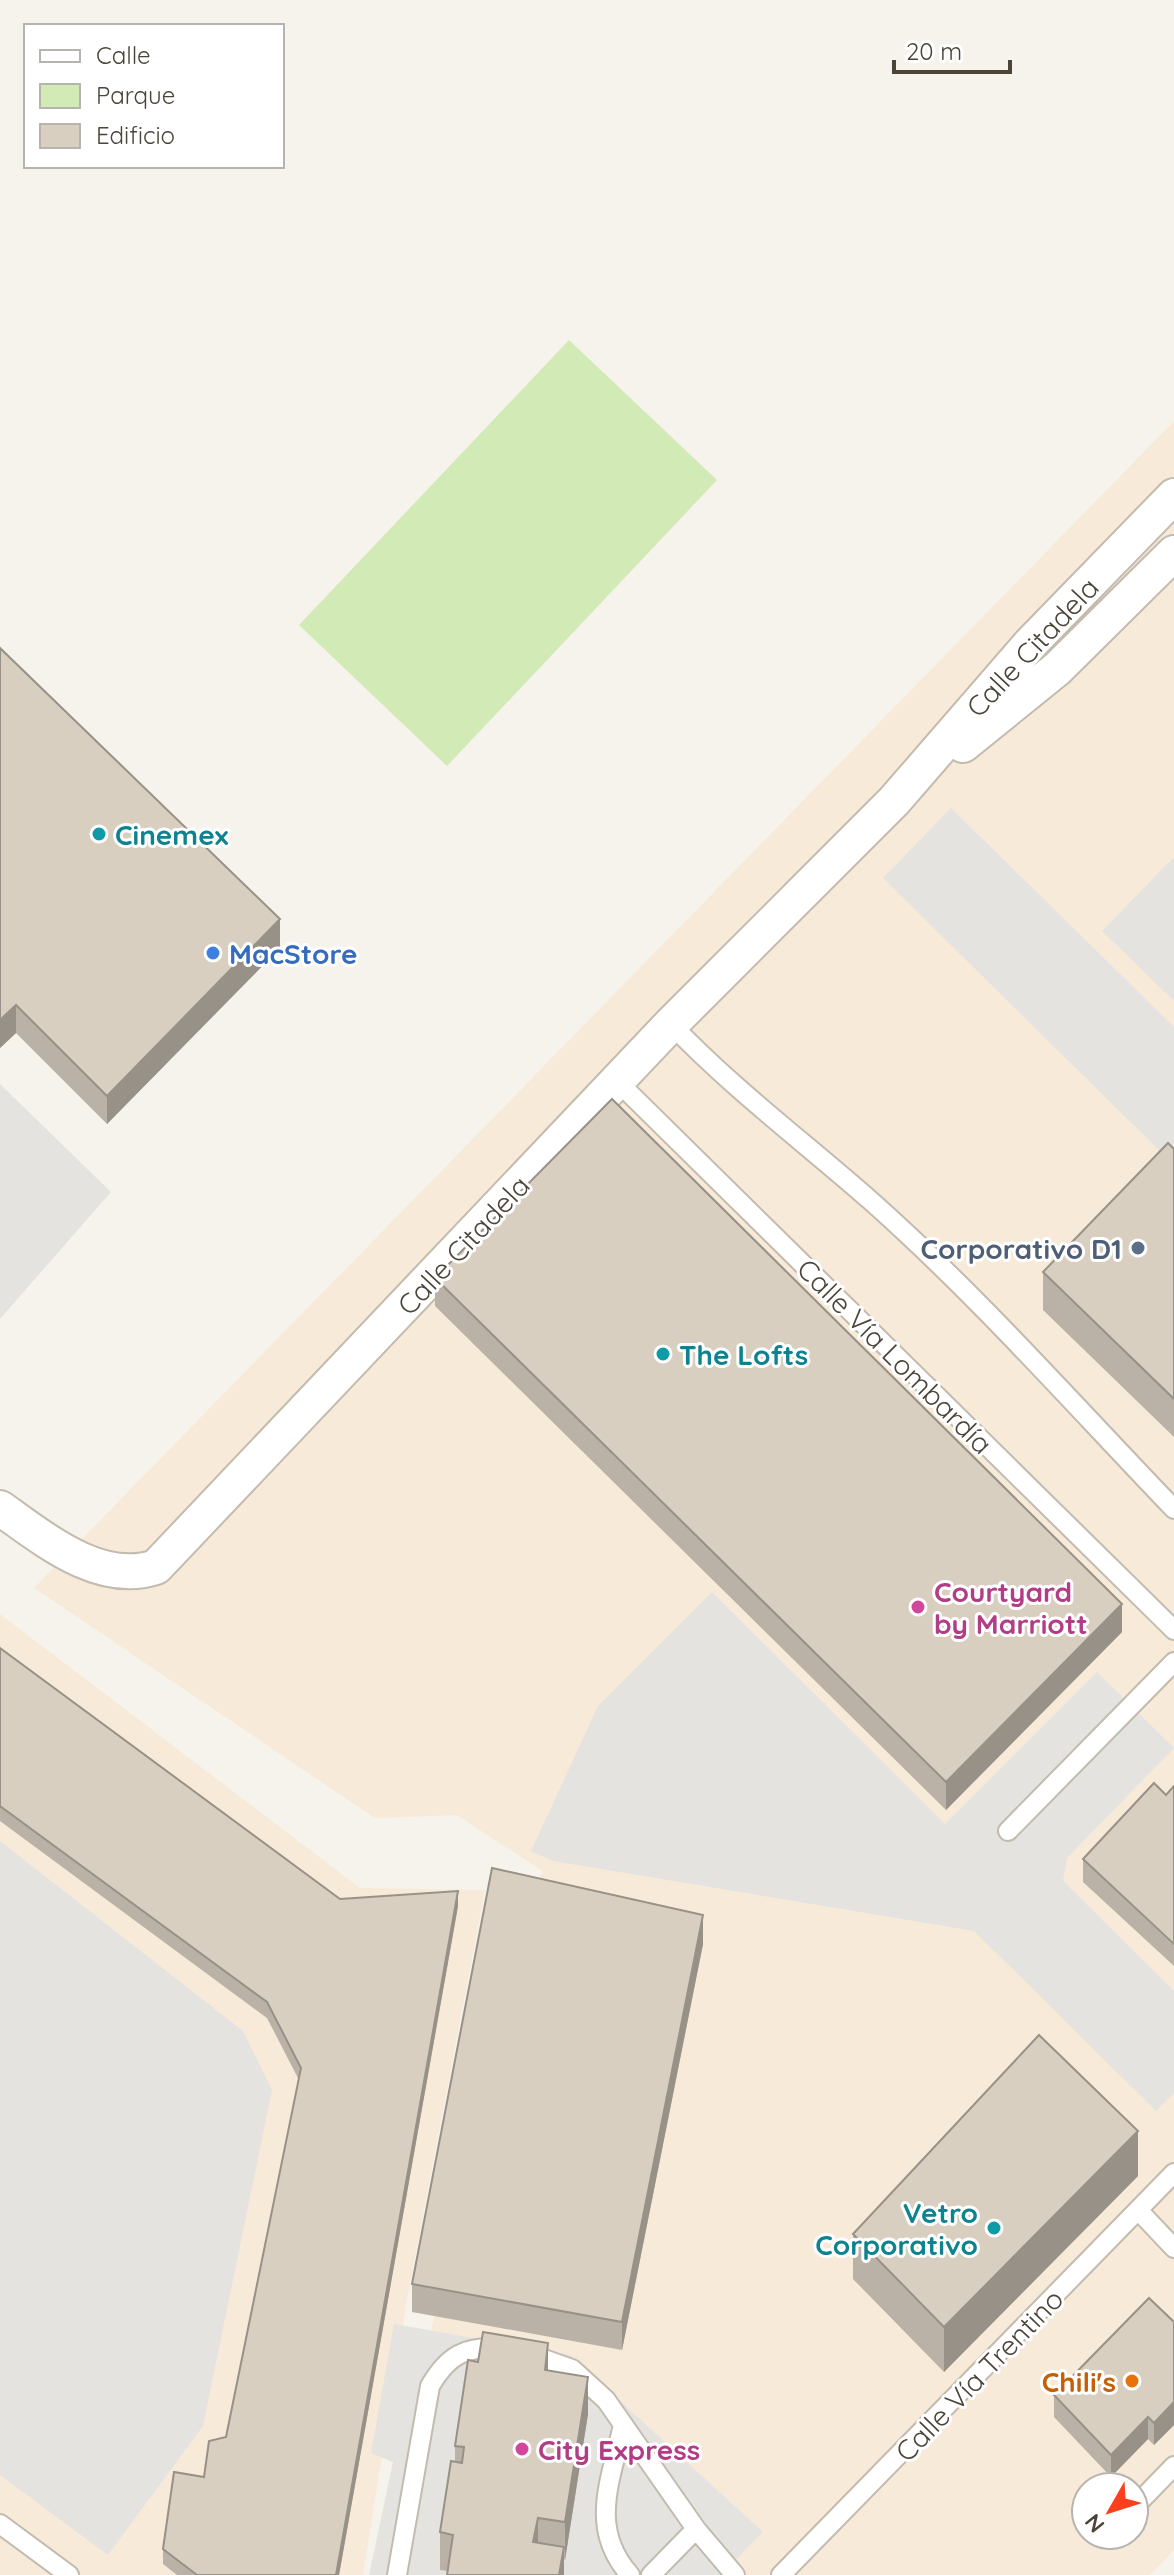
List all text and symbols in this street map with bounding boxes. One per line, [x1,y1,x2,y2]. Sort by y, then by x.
legend [24,24,284,168]
scale bar [894,24,1010,74]
text: 20 m [906,36,962,66]
text: Calle [96,40,151,70]
text: Parque [96,80,175,110]
text: Edificio [96,120,175,150]
street label: Calle Citadela [958,570,1106,724]
place label: Cinemex [115,817,229,852]
marker: Cinemex [90,825,108,843]
place label: MacStore [229,936,358,971]
marker: MacStore [204,944,222,962]
street label: Calle Citadela [389,1168,537,1322]
place label: Corporativo D1 [920,1231,1122,1266]
marker: Corporativo D1 [1129,1239,1147,1257]
street label: Calle Vía Lombardía [790,1251,1000,1461]
place label: The Lofts [679,1337,808,1372]
marker: The Lofts [654,1345,672,1363]
place label: Courtyard by Marriott [934,1574,1088,1641]
marker: Courtyard by Marriott [909,1598,927,1616]
place label: Vetro Corporativo [815,2195,978,2262]
marker: Vetro Corporativo [985,2219,1003,2237]
street label: Calle Vía Trentino [888,2281,1070,2469]
place label: Chili's [1042,2364,1116,2399]
marker: Chili's [1123,2372,1141,2390]
place label: City Express [538,2432,700,2467]
marker: City Express [513,2440,531,2458]
north arrow [1070,2471,1150,2551]
text: N [1078,2508,1110,2539]

